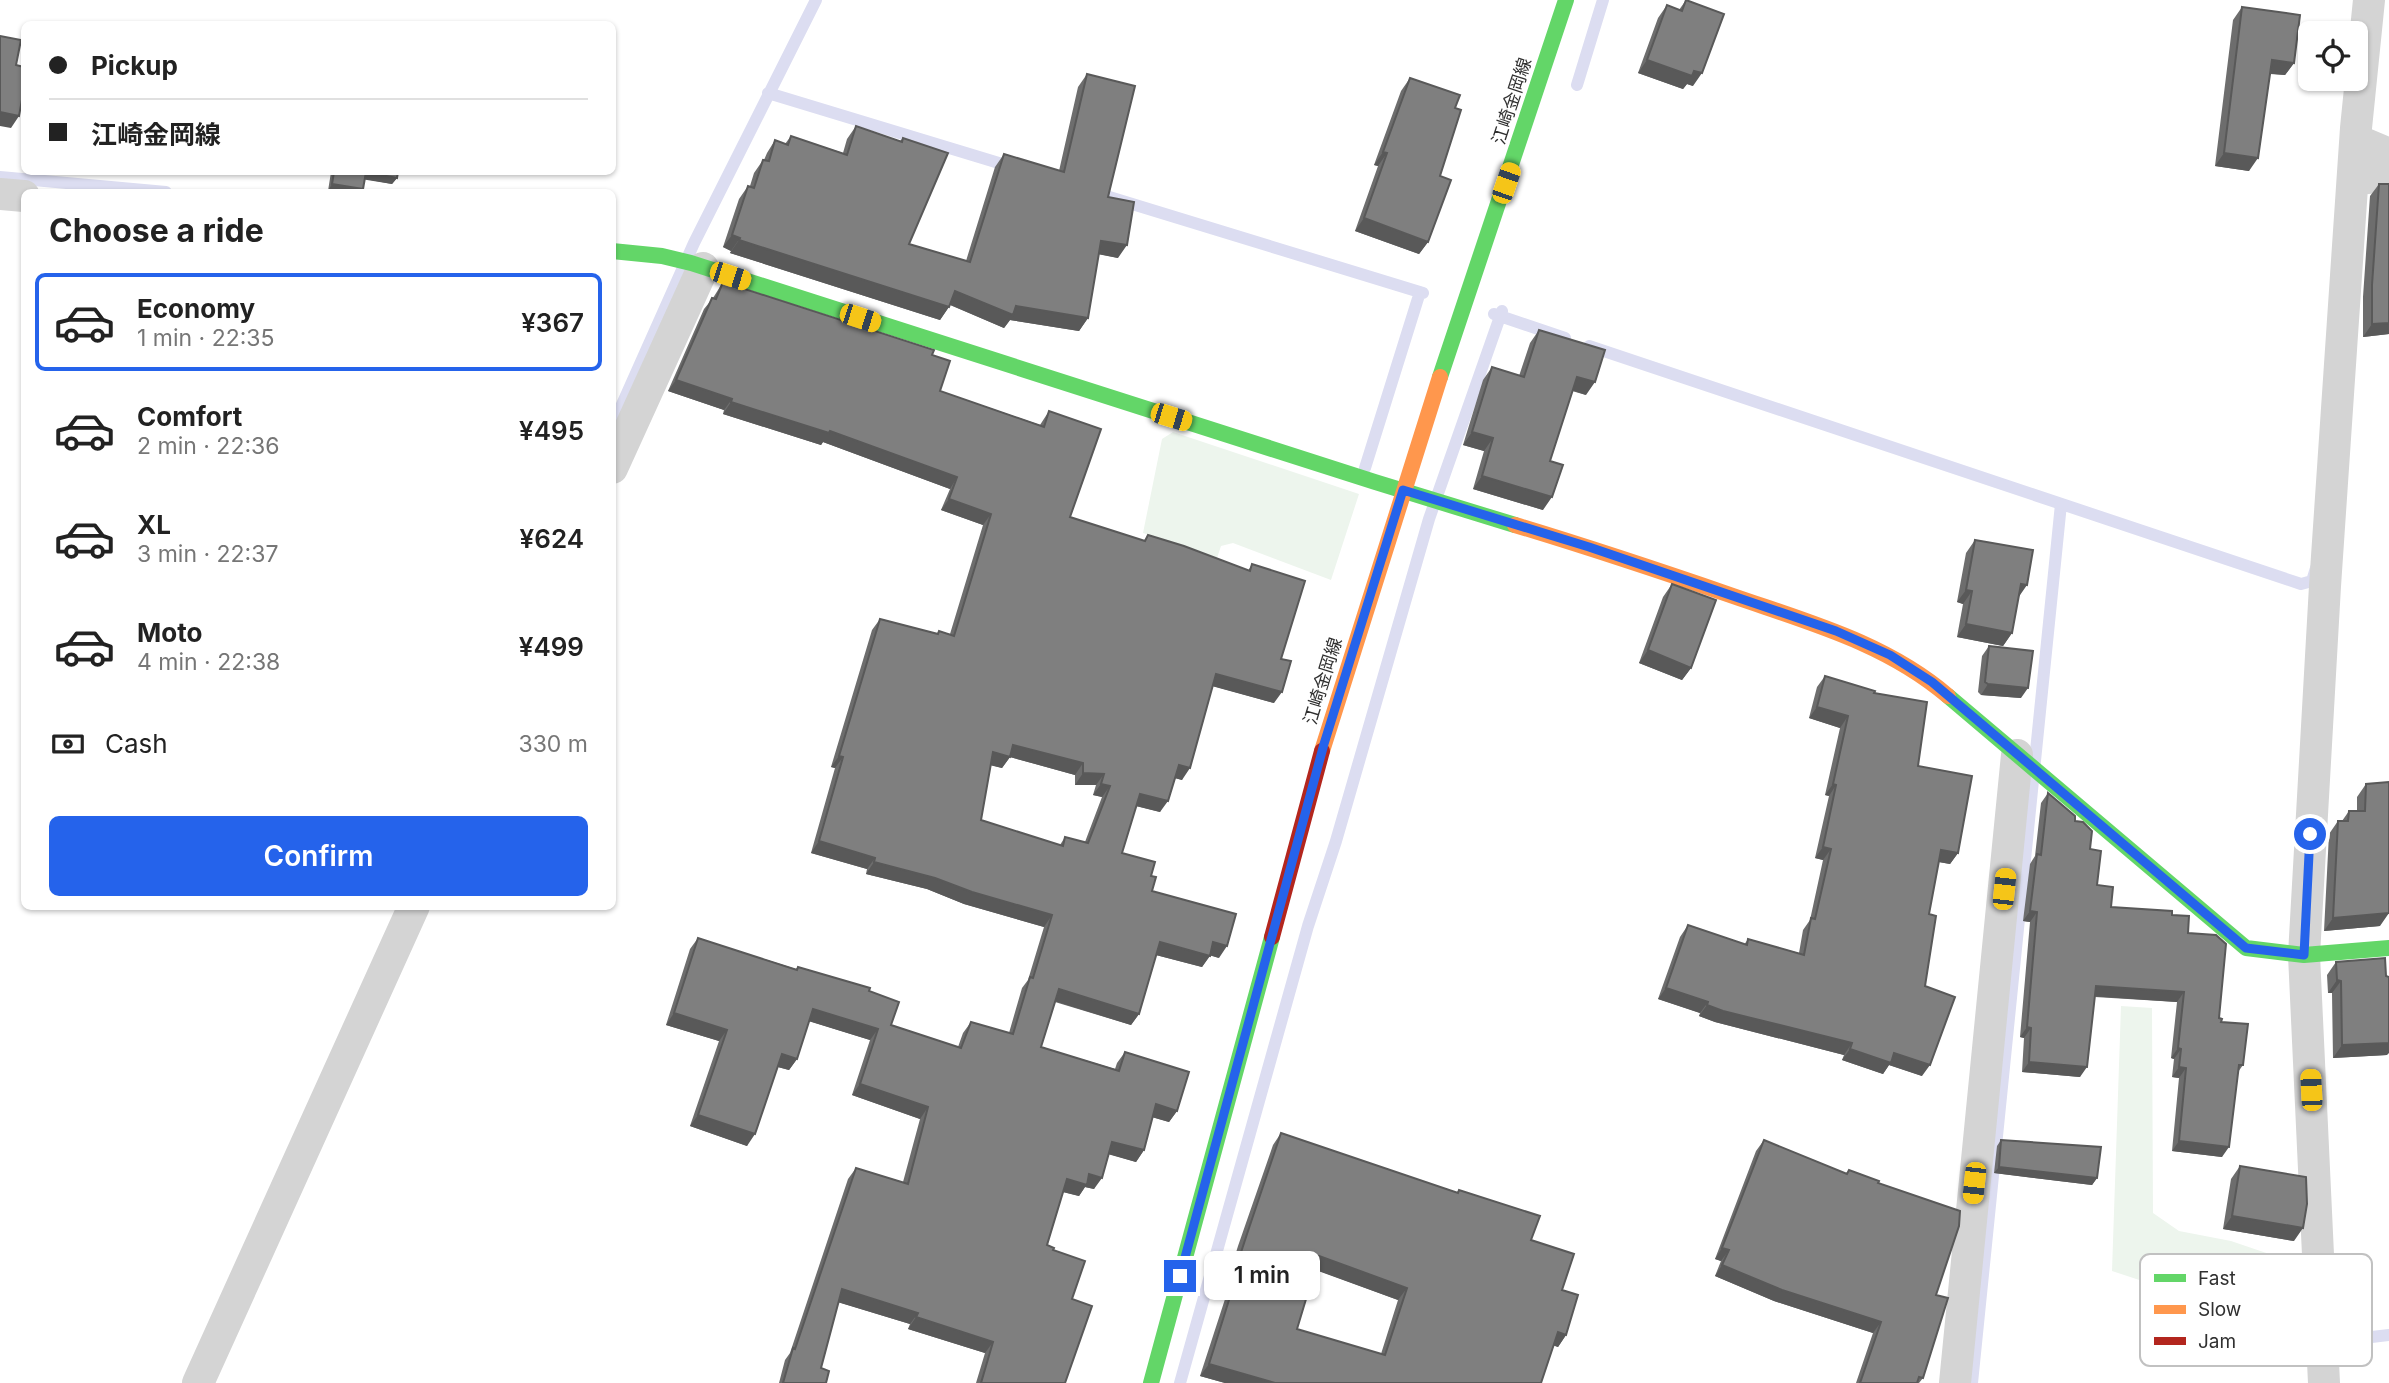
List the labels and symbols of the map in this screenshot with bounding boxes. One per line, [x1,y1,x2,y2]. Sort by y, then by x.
street label: 江崎金岡線 [1488,55,1535,147]
car [1490,160,1523,206]
car [707,260,754,292]
car [837,302,884,334]
car [1148,401,1195,433]
street label: 江崎金岡線 [1299,635,1346,727]
route start [2294,818,2326,850]
car [1992,867,2017,911]
car [2300,1068,2323,1112]
car [1962,1161,1987,1205]
callout: 1 min [1204,1252,1320,1300]
legend [2140,1254,2372,1366]
route end [1164,1260,1196,1292]
text: Fast [2198,1267,2236,1290]
text: Slow [2198,1298,2241,1321]
text: Jam [2198,1330,2236,1353]

